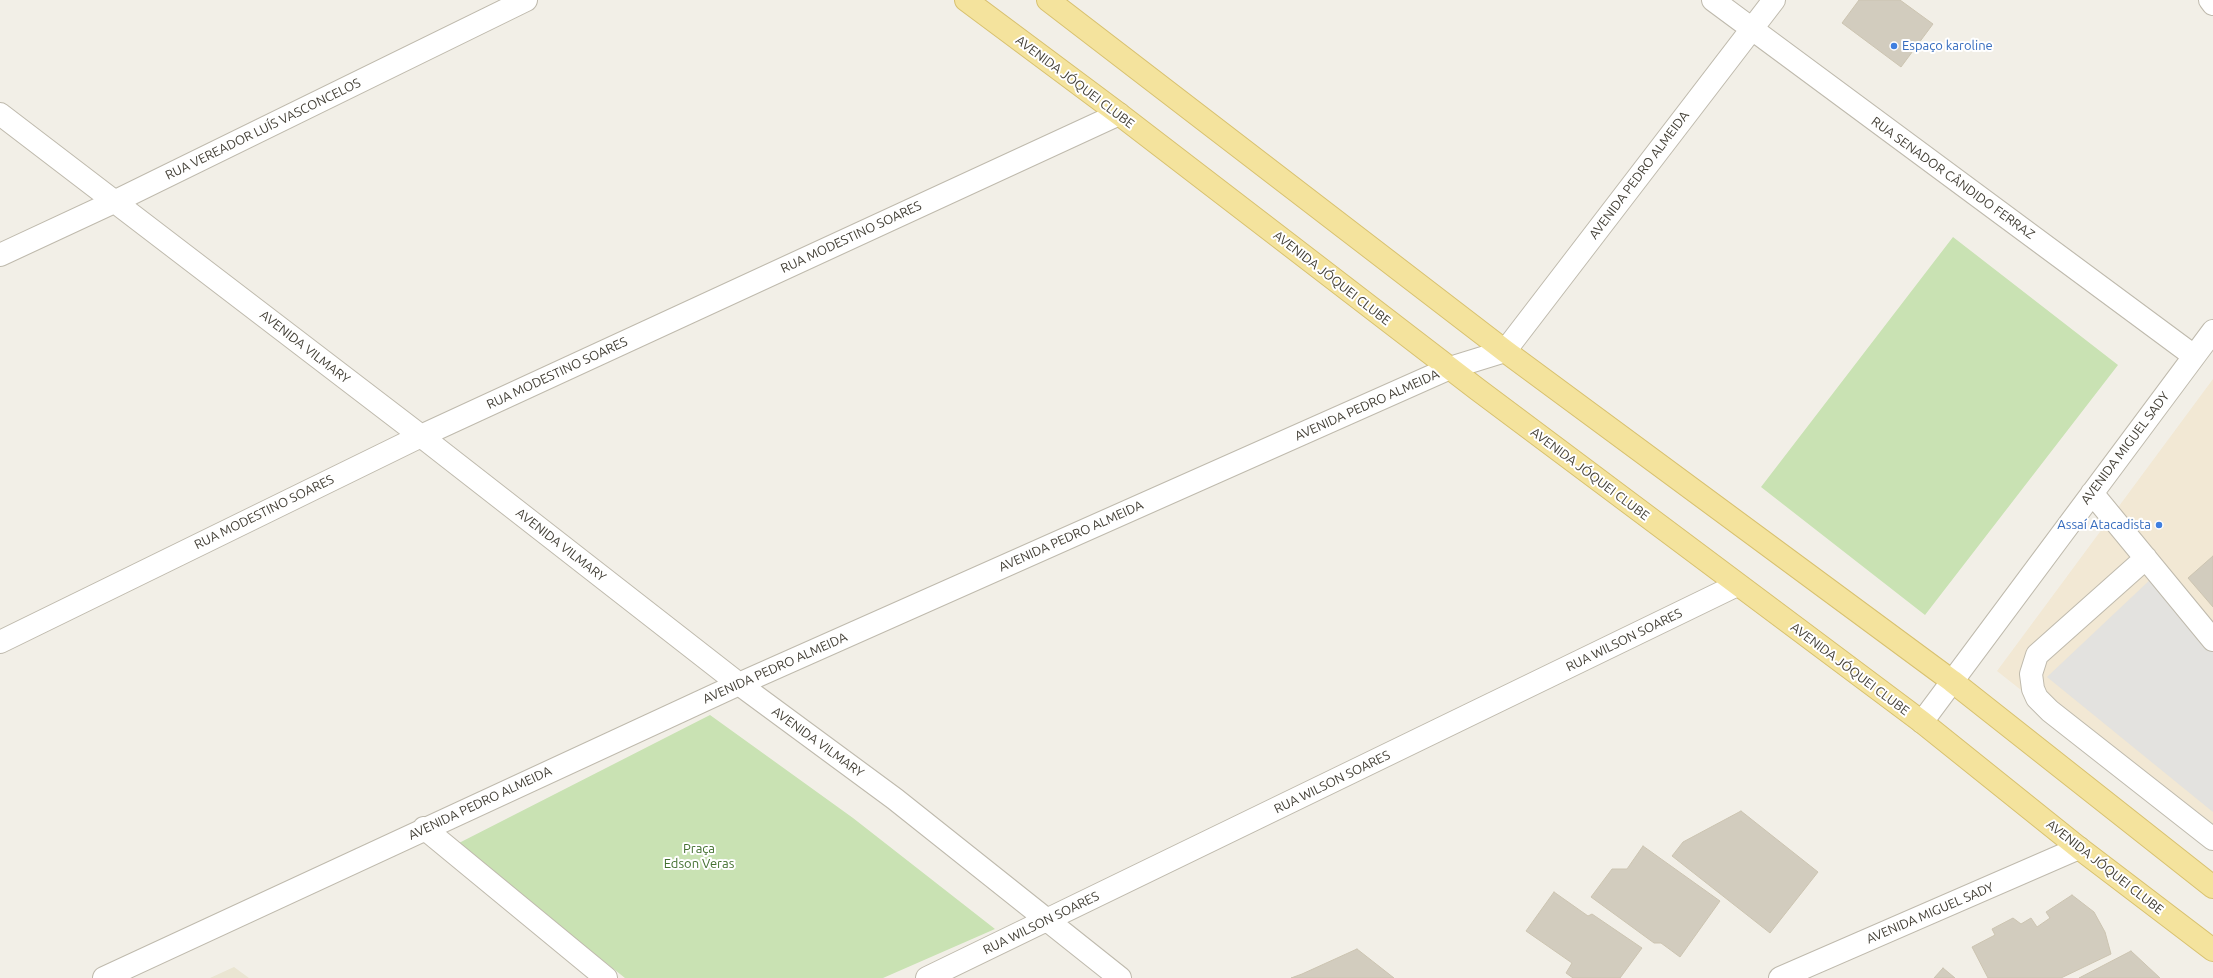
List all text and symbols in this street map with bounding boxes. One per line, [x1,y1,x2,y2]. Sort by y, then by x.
street label: AVENIDA JÓQUEI CLUBE [1013,32,1137,132]
place label: Espaço karoline [1902,38,1993,54]
marker: Espaço karoline [1889,41,1899,51]
street label: RUA VEREADOR LUÍS VASCONCELOS [163,75,363,183]
street label: AVENIDA PEDRO ALMEIDA [1586,108,1692,242]
street label: RUA SENADOR CÂNDIDO FERRAZ [1868,113,2038,243]
street label: RUA MODESTINO SOARES [778,198,924,276]
street label: AVENIDA JÓQUEI CLUBE [1270,227,1394,329]
street label: AVENIDA VILMARY [257,307,353,387]
street label: RUA MODESTINO SOARES [484,334,630,412]
street label: AVENIDA PEDRO ALMEIDA [1292,366,1442,444]
street label: AVENIDA MIGUEL SADY [2078,389,2172,507]
street label: AVENIDA JÓQUEI CLUBE [1528,424,1652,524]
street label: RUA MODESTINO SOARES [192,471,336,553]
street label: AVENIDA PEDRO ALMEIDA [996,497,1146,575]
street label: AVENIDA VILMARY [513,505,609,585]
place label: Assaí Atacadista [2057,517,2151,533]
marker: Assaí Atacadista [2154,520,2164,530]
street label: RUA WILSON SOARES [1563,605,1685,675]
street label: AVENIDA JÓQUEI CLUBE [1788,619,1912,719]
street label: AVENIDA PEDRO ALMEIDA [700,629,850,707]
street label: AVENIDA VILMARY [769,703,867,781]
street label: RUA WILSON SOARES [1271,747,1393,817]
street label: AVENIDA PEDRO ALMEIDA [406,763,554,843]
street label: AVENIDA JÓQUEI CLUBE [2043,816,2167,918]
park label: Praça Edson Veras [664,841,734,872]
street label: AVENIDA MIGUEL SADY [1864,879,1996,947]
street label: RUA WILSON SOARES [980,888,1102,958]

